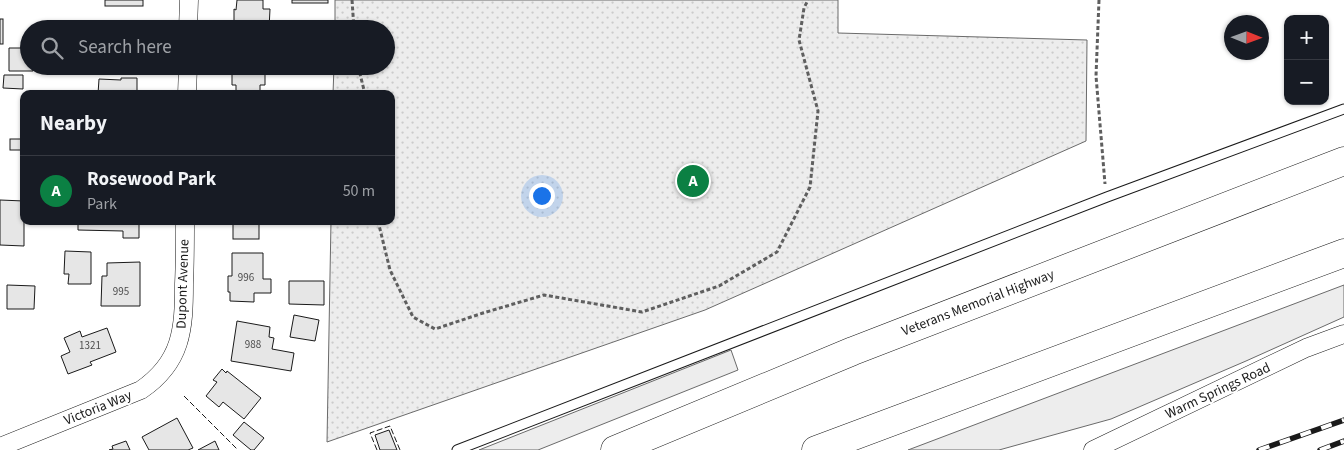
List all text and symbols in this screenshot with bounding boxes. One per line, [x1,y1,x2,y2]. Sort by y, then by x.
north arrow [1224,15,1269,60]
map controls [1284,15,1329,105]
button: + [1284,15,1329,60]
search box [20,20,395,75]
icon: search [38,34,66,62]
text: Search here [78,34,172,61]
button: − [1284,60,1329,105]
text: Nearby [40,108,107,138]
pin: A [677,162,709,200]
text: Rosewood Park [87,166,216,193]
text: A [51,180,61,202]
text: 50 m [343,180,375,202]
your location [529,183,555,209]
text: Park [87,193,117,215]
street label: Dupont Avenue [171,239,195,329]
street label: Veterans Memorial Highway [899,264,1058,341]
house number: 996 [238,270,255,285]
house number: 995 [113,284,129,299]
house number: 988 [245,337,262,352]
house number: 1321 [79,338,101,353]
street label: Warm Springs Road [1162,358,1274,424]
street label: Victoria Way [61,385,135,431]

